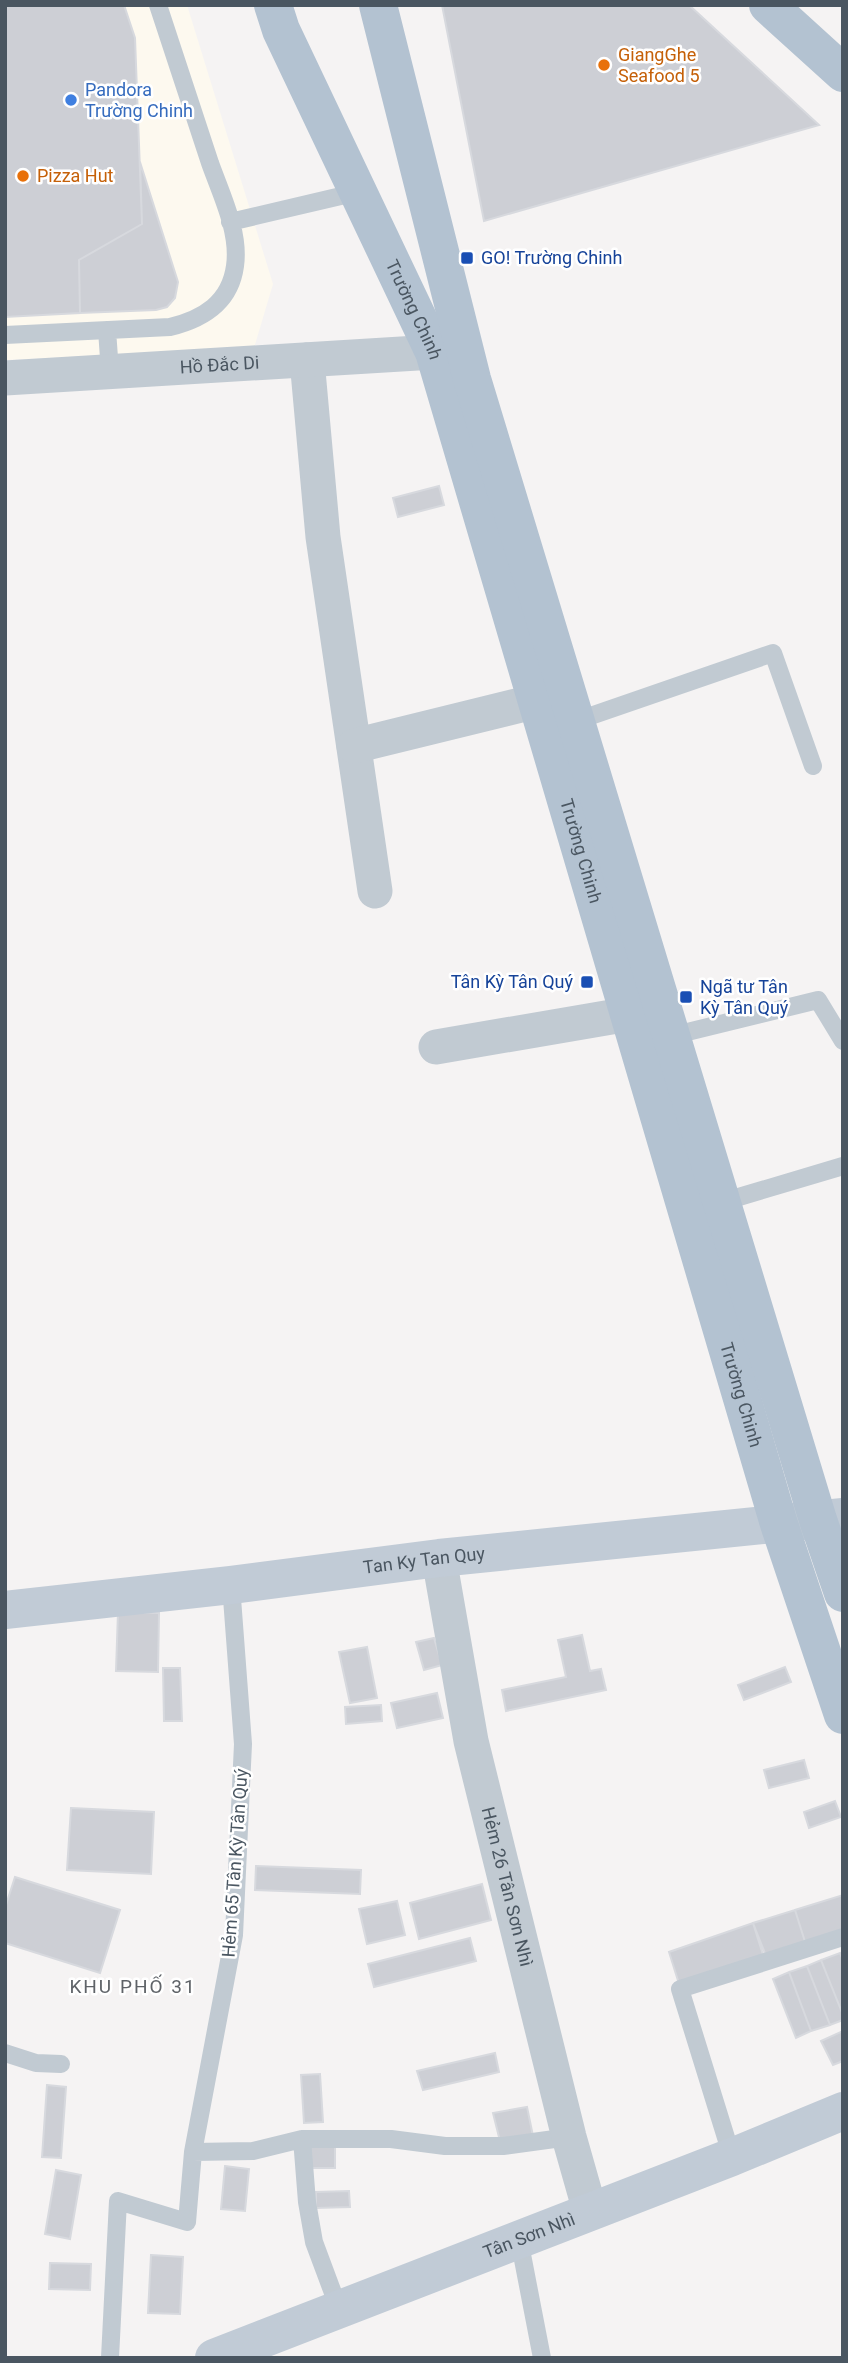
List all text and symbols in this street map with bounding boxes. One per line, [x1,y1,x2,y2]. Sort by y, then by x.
place label: GiangGhe Seafood 5 [618,44,700,86]
marker: GiangGhe Seafood 5 [596,57,612,73]
place label: Pandora Trường Chinh [85,79,193,121]
marker: Pandora Trường Chinh [63,92,79,108]
place label: Pizza Hut [37,165,114,186]
marker: Pizza Hut [15,168,31,184]
place label: GO! Trường Chinh [481,247,622,268]
marker: GO! Trường Chinh [459,250,475,266]
street label: Trường Chinh [382,256,447,362]
street label: Hồ Đắc Di [179,352,260,377]
street label: Trường Chinh [556,796,607,906]
place label: Tân Kỳ Tân Quý [451,971,573,992]
marker: Tân Kỳ Tân Quý [579,974,595,990]
place label: Ngã tư Tân Kỳ Tân Quý [700,976,789,1018]
marker: Ngã tư Tân Kỳ Tân Quý [678,989,694,1005]
street label: Trường Chinh [716,1340,767,1450]
street label: Tan Ky Tan Quy [362,1542,486,1578]
street label: Hẻm 65 Tân Kỳ Tân Quý [217,1767,252,1958]
street label: Hẻm 26 Tân Sơn Nhì [478,1805,537,1969]
district label: KHU PHỐ 31 [69,1974,197,1998]
street label: Tân Sơn Nhì [480,2208,578,2263]

